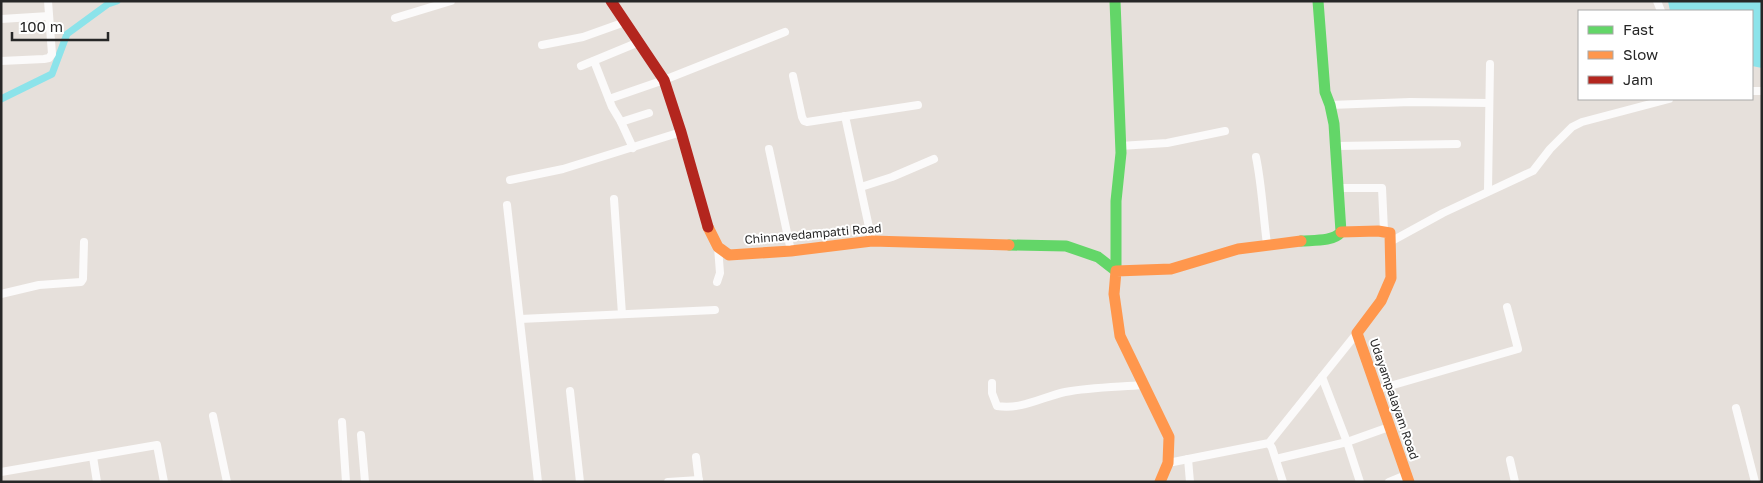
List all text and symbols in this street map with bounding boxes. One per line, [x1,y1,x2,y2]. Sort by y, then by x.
scale bar [12,10,109,42]
legend [1578,10,1753,100]
text: 100 m [20,17,63,35]
text: Fast [1623,20,1654,38]
text: Slow [1623,45,1658,63]
text: Jam [1623,70,1653,88]
street label: Chinnavedampatti Road [744,220,882,247]
street label: Udayampalayam Road [1367,336,1422,461]

